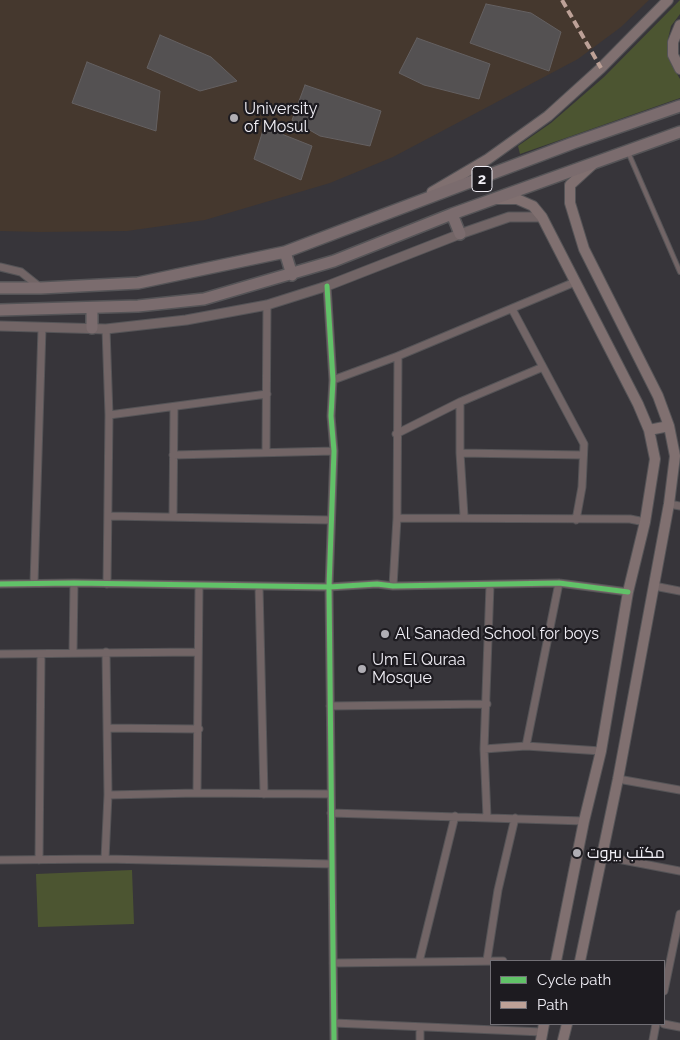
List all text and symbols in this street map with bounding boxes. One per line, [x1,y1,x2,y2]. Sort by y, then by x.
place label: University of Mosul [244,99,317,137]
marker: University of Mosul [228,112,240,124]
road number: 2 [472,166,492,192]
place label: Al Sanaded School for boys [395,624,599,644]
marker: Al Sanaded School for boys [379,628,391,640]
place label: Um El Quraa Mosque [372,650,465,688]
marker: Um El Quraa Mosque [356,663,368,675]
place label: مكتب بيروت [587,843,665,863]
marker: مكتب بيروت [571,847,583,859]
legend [490,960,665,1025]
text: Cycle path [537,971,611,989]
text: Path [537,996,568,1014]

